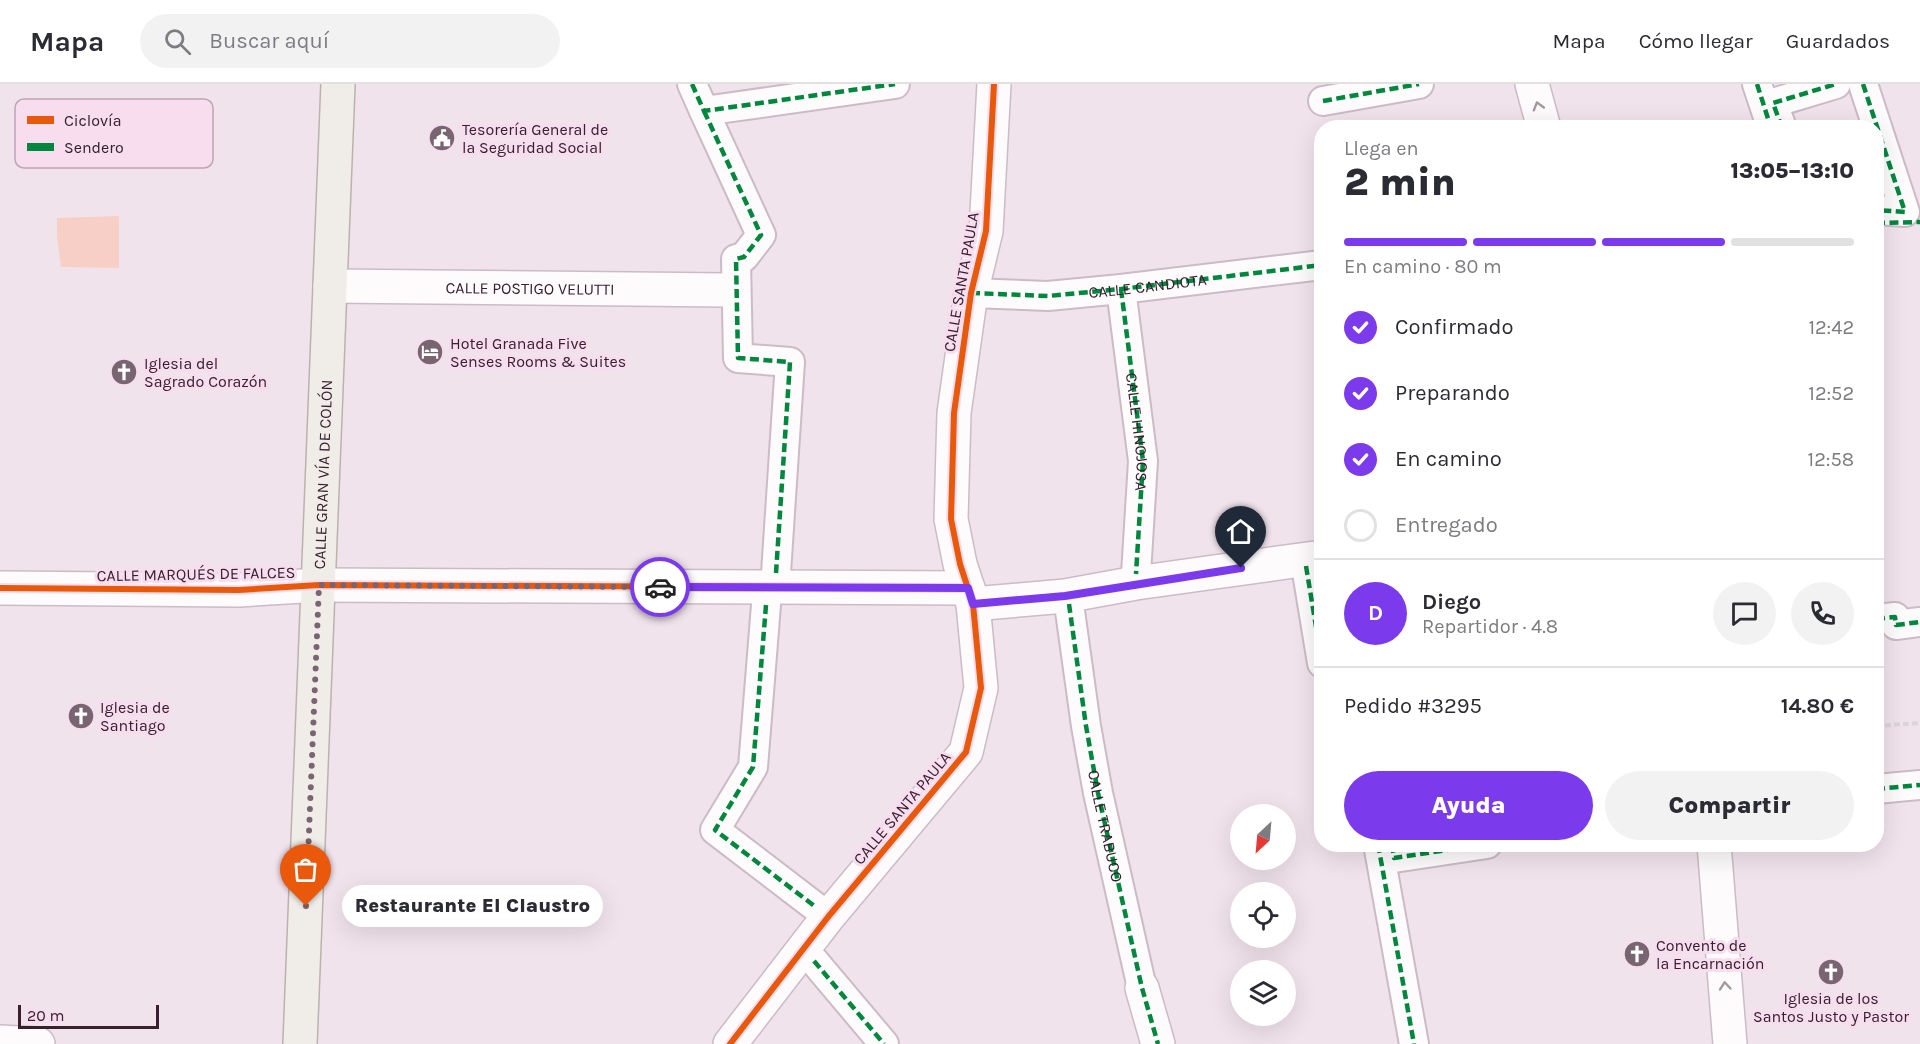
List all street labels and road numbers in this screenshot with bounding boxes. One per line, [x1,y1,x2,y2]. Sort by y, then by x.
street label: CALLE SANTA PAULA [939,211,983,353]
street label: CALLE CANDIOTA [1087,269,1207,302]
street label: CALLE POSTIGO VELUTTI [445,278,615,298]
street label: CALLE HINOJOSA [1122,372,1153,492]
street label: CALLE GRAN VÍA DE COLÓN [309,379,336,570]
street label: CALLE MARQUÉS DE FALCES [97,563,295,585]
street label: CALLE SANTA PAULA [849,748,955,868]
street label: CALLE TRABUCO [1085,768,1127,884]

